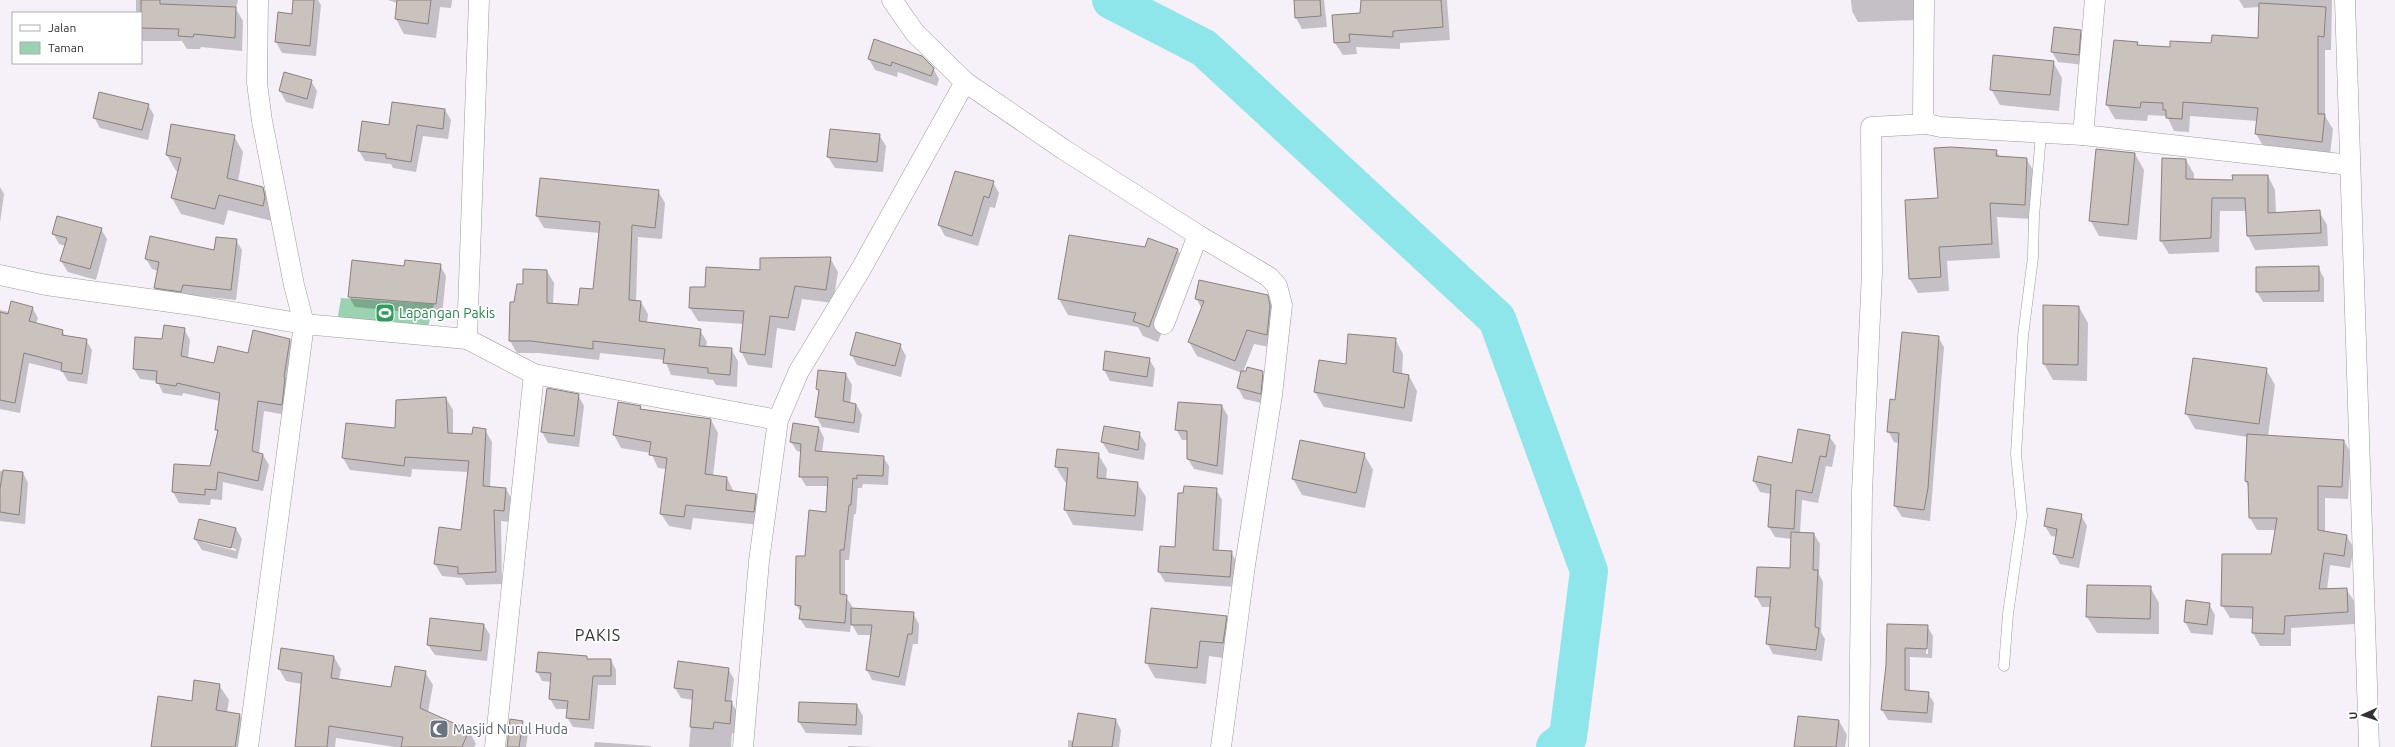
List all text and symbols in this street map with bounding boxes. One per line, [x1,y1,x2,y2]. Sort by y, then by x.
legend [12,12,142,64]
text: Jalan [48,21,76,34]
text: Taman [48,41,84,54]
sports icon: Lapangan Pakis [374,302,396,324]
place label: Lapangan Pakis [399,305,495,321]
district label: PAKIS [575,626,621,644]
north arrow [2343,695,2383,735]
text: U [2347,711,2359,720]
mosque icon: Masjid Nurul Huda [428,718,450,740]
place label: Masjid Nurul Huda [453,721,568,737]

